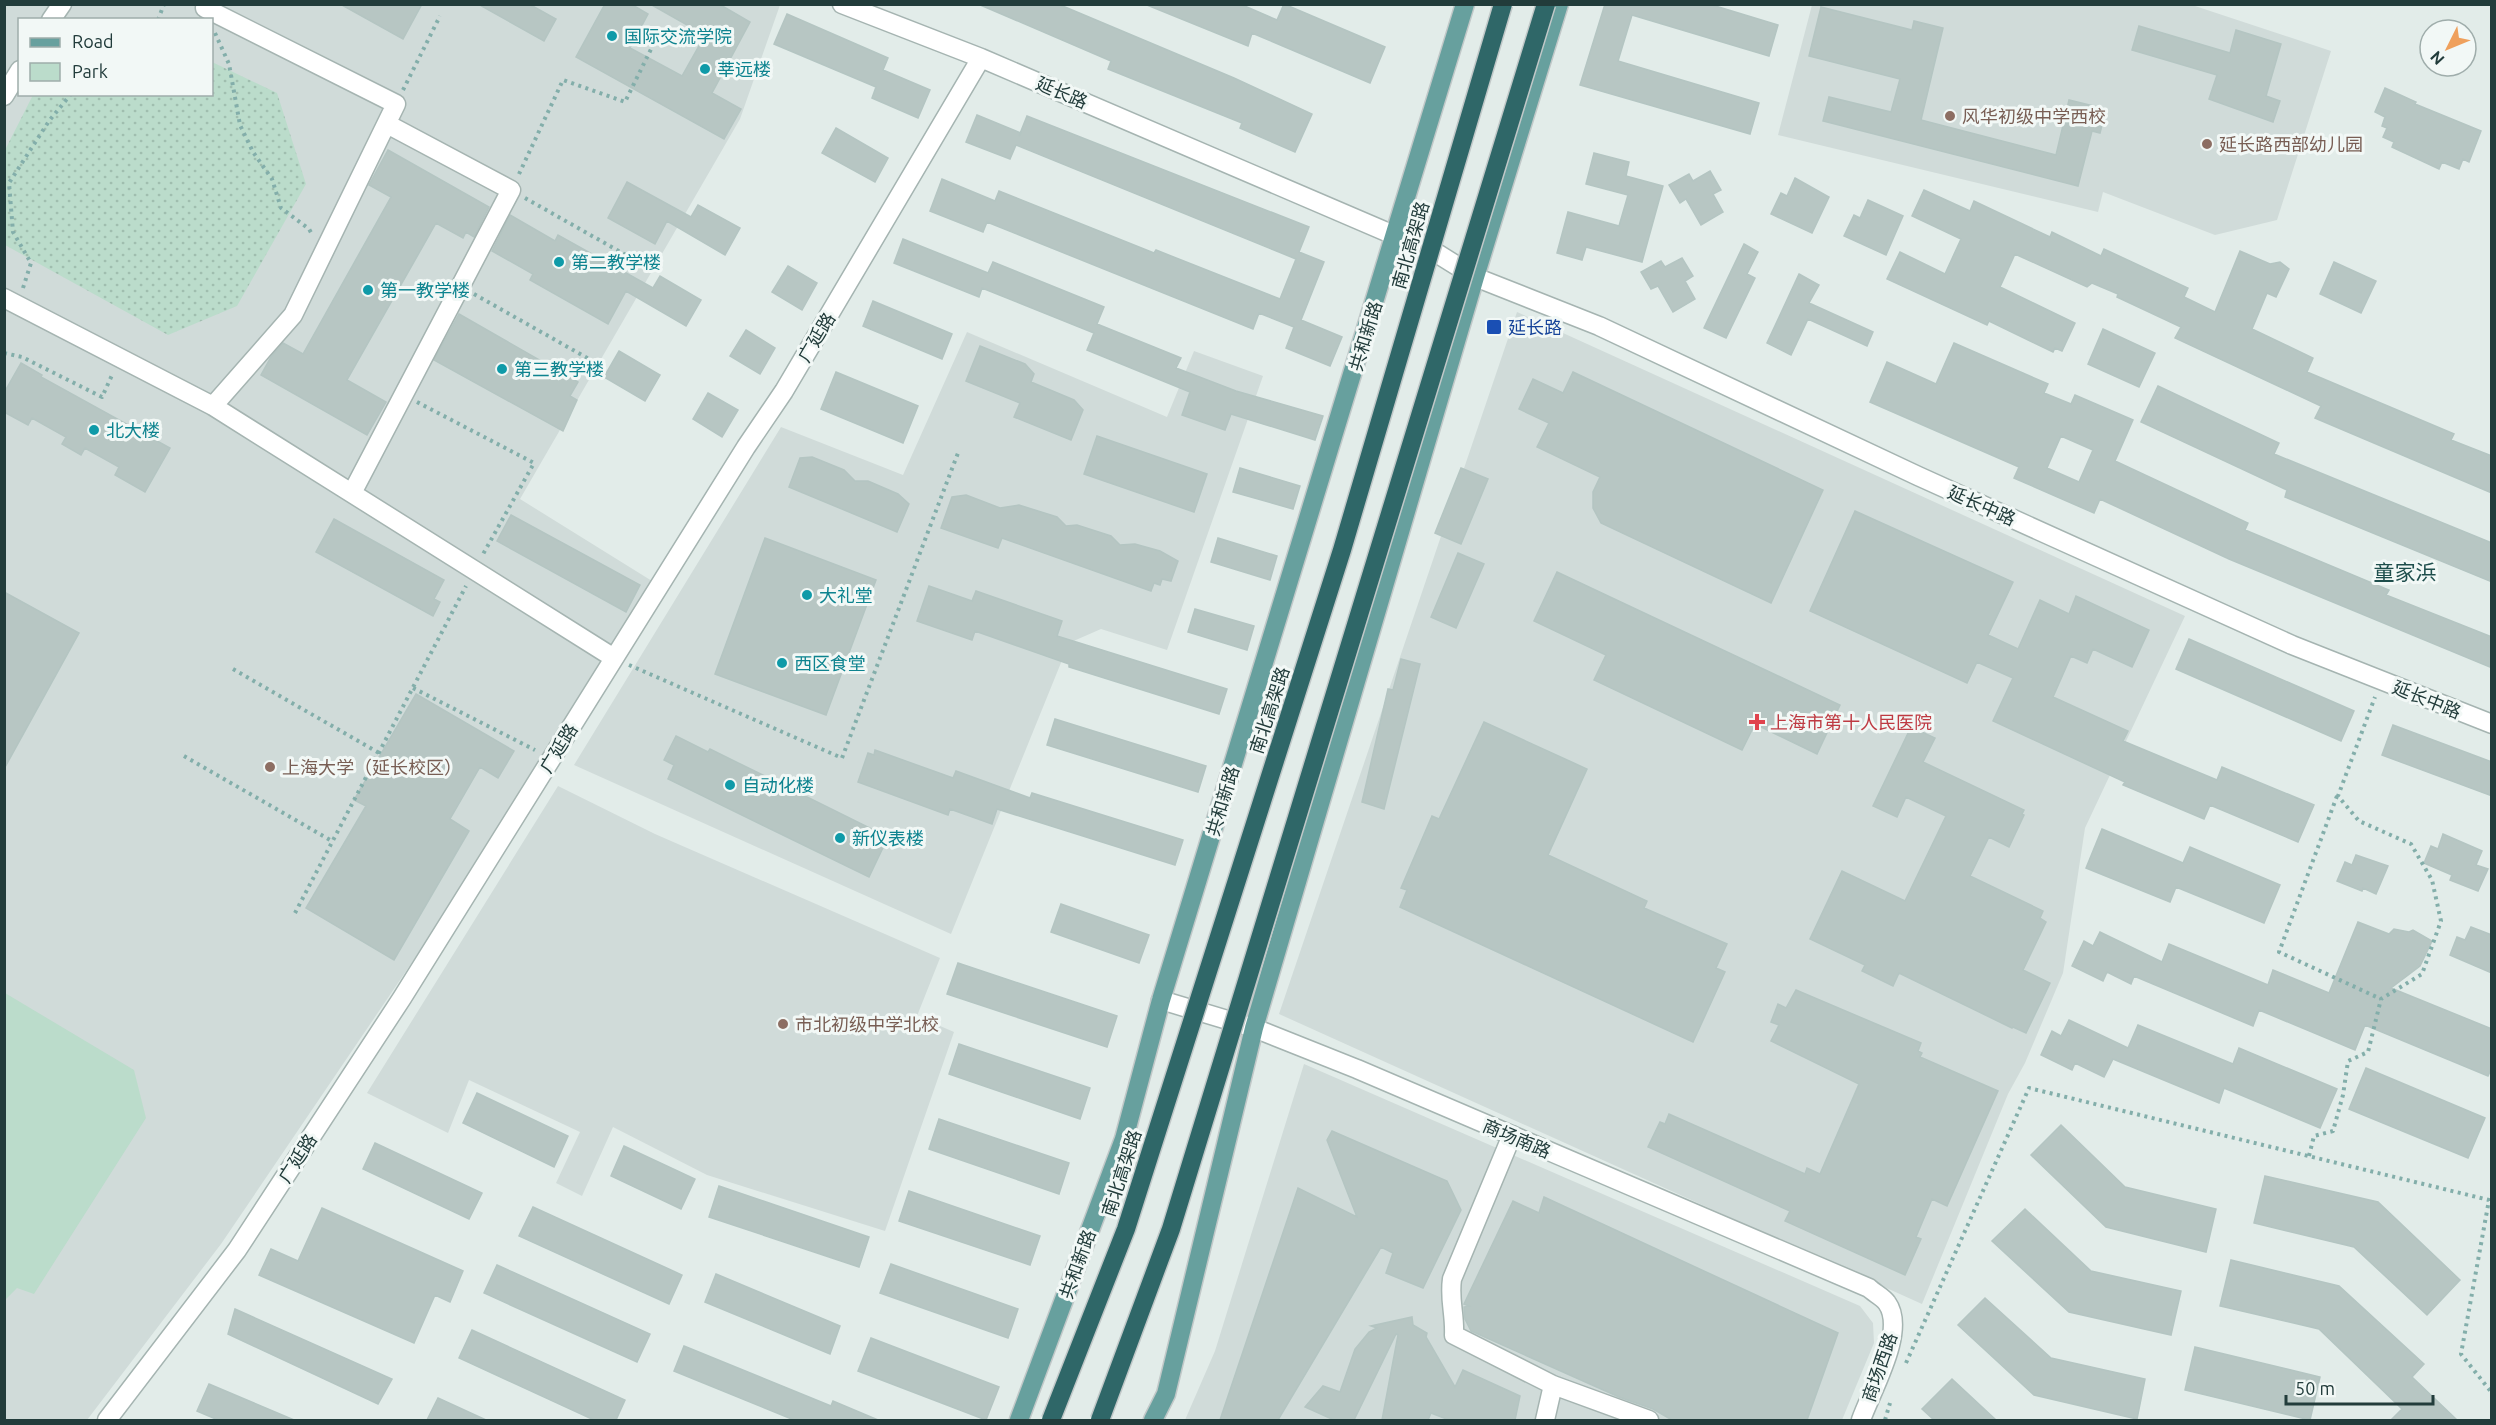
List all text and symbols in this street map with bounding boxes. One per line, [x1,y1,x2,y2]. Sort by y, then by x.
legend [18,18,213,96]
north arrow [2418,18,2478,78]
place label: 国际交流学院 [624,26,732,46]
marker: 国际交流学院 [605,29,619,43]
text: Road [72,31,114,51]
text: N [2426,48,2448,69]
place label: 莘远楼 [717,59,771,79]
text: Park [72,61,108,81]
marker: 莘远楼 [698,62,712,76]
street label: 延长路 [1033,72,1091,112]
place label: 风华初级中学西校 [1962,106,2106,126]
marker: 风华初级中学西校 [1943,109,1957,123]
place label: 延长路西部幼儿园 [2219,134,2363,154]
marker: 延长路西部幼儿园 [2200,137,2214,151]
street label: 南北高架路 [1388,199,1432,291]
place label: 第二教学楼 [571,252,661,272]
marker: 第二教学楼 [552,255,566,269]
place label: 第一教学楼 [380,280,470,300]
marker: 第一教学楼 [361,283,375,297]
street label: 共和新路 [1345,299,1385,373]
street label: 广延路 [794,309,838,365]
place label: 延长路 [1508,317,1562,337]
marker: 延长路 [1485,318,1503,336]
place label: 第三教学楼 [514,359,604,379]
marker: 第三教学楼 [495,362,509,376]
place label: 北大楼 [106,420,160,440]
marker: 北大楼 [87,423,101,437]
street label: 延长中路 [1945,481,2019,529]
district label: 童家浜 [2374,560,2437,584]
place label: 大礼堂 [819,585,873,605]
marker: 大礼堂 [800,588,814,602]
place label: 西区食堂 [794,653,866,673]
marker: 西区食堂 [775,656,789,670]
street label: 南北高架路 [1246,664,1292,756]
street label: 延长中路 [2390,676,2464,722]
place label: 上海市第十人民医院 [1770,712,1932,732]
marker: 上海市第十人民医院 [1748,713,1766,731]
street label: 广延路 [535,720,581,776]
place label: 上海大学（延长校区） [282,757,462,777]
marker: 上海大学（延长校区） [263,760,277,774]
street label: 共和新路 [1202,764,1242,838]
place label: 自动化楼 [742,775,814,795]
marker: 自动化楼 [723,778,737,792]
place label: 新仪表楼 [852,828,924,848]
marker: 新仪表楼 [833,831,847,845]
place label: 市北初级中学北校 [795,1014,939,1034]
marker: 市北初级中学北校 [776,1017,790,1031]
street label: 商场南路 [1480,1115,1554,1161]
street label: 南北高架路 [1098,1127,1144,1219]
street label: 广延路 [274,1130,320,1186]
street label: 共和新路 [1055,1227,1099,1301]
street label: 商场西路 [1858,1330,1900,1404]
scale bar [2286,1368,2433,1406]
text: 50 m [2295,1378,2335,1398]

